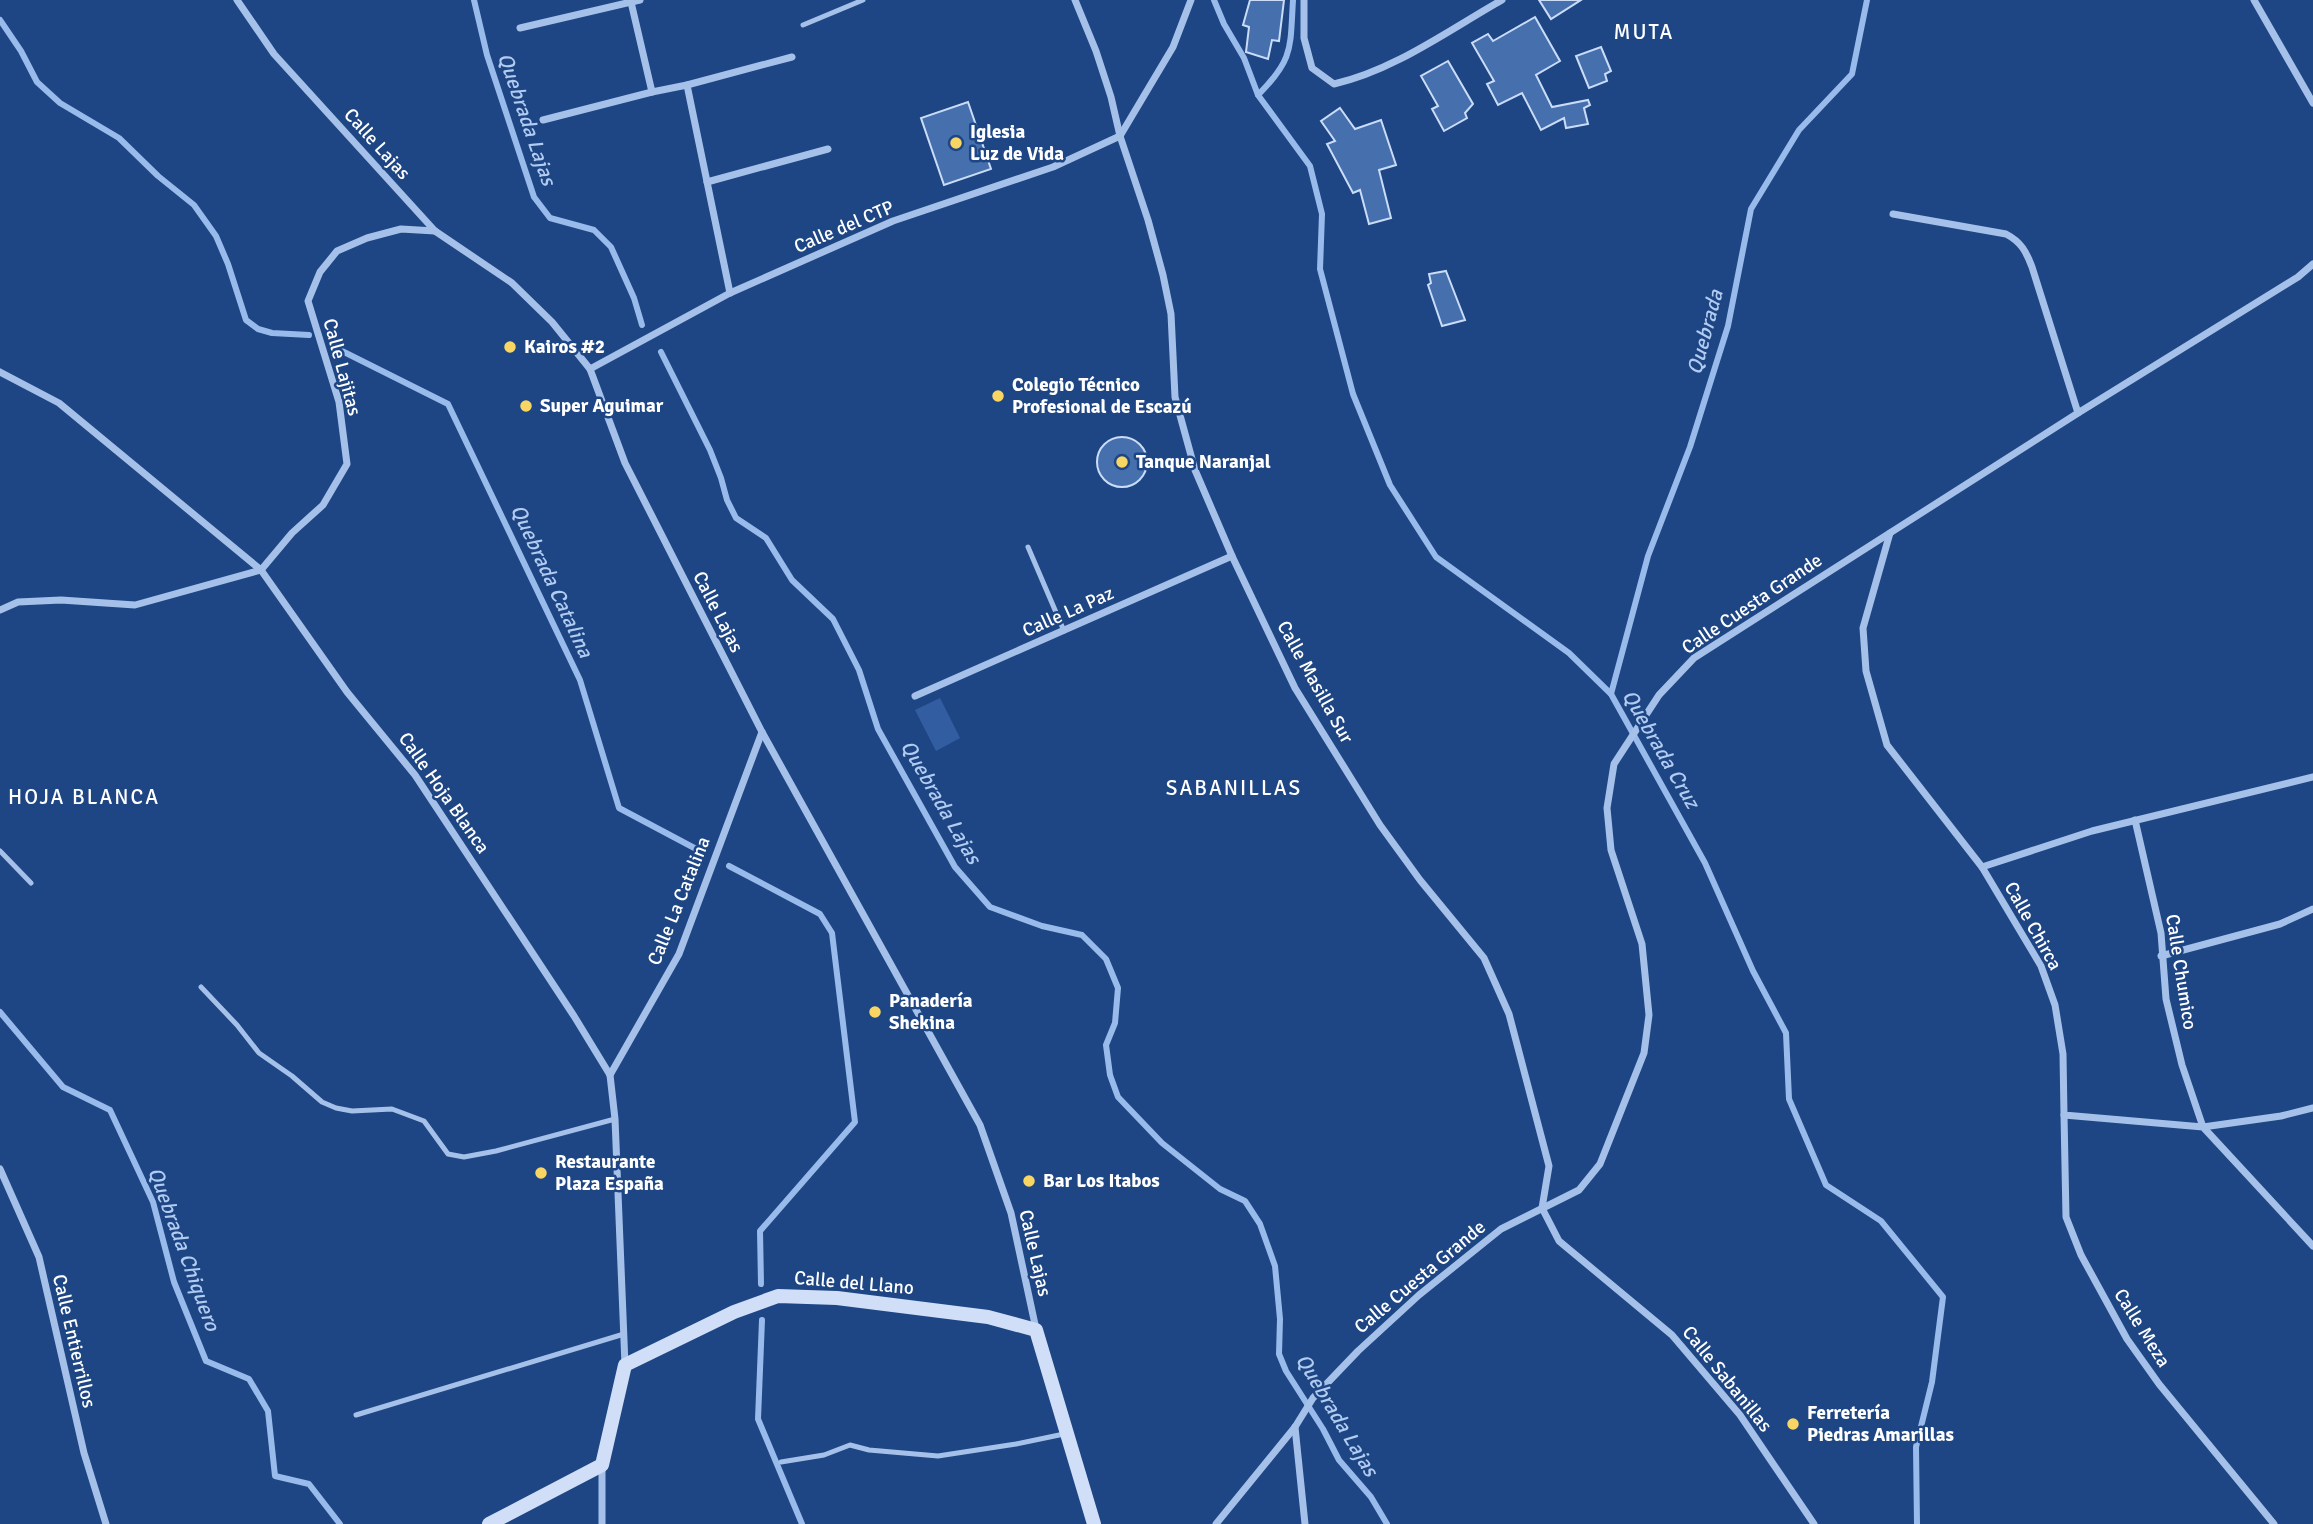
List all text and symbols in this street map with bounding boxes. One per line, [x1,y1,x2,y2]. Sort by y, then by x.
district label: MUTA [1614,19,1674,45]
water label: Quebrada Lajas [492,49,562,190]
street label: Calle Lajas [339,103,415,185]
place label: Iglesia Luz de Vida [970,120,1064,166]
marker: Iglesia Luz de Vida [948,135,964,151]
street label: Calle del CTP [790,195,898,259]
water label: Quebrada [1681,285,1729,377]
street label: Calle Lajitas [317,316,367,418]
place label: Kairos #2 [524,335,605,359]
marker: Kairos #2 [502,339,518,355]
place label: Colegio Técnico Profesional de Escazú [1012,373,1192,419]
marker: Colegio Técnico Profesional de Escazú [990,388,1006,404]
place label: Super Aguimar [540,394,664,418]
marker: Super Aguimar [518,398,534,414]
place label: Tanque Naranjal [1136,450,1271,474]
marker: Tanque Naranjal [1114,454,1130,470]
water label: Quebrada Catalina [505,500,599,663]
street label: Calle Cuesta Grande [1677,548,1827,660]
street label: Calle Lajas [687,567,749,657]
street label: Calle La Paz [1019,581,1117,643]
street label: Calle Masilla Sur [1271,616,1359,748]
water label: Quebrada Cruz [1617,685,1706,814]
street label: Calle Hoja Blanca [393,728,495,858]
water label: Quebrada Lajas [895,736,988,870]
district label: SABANILLAS [1166,775,1302,801]
district label: HOJA BLANCA [8,784,160,810]
street label: Calle La Catalina [642,833,716,969]
street label: Calle Chirca [1999,877,2067,975]
street label: Calle Chumico [2160,913,2202,1032]
place label: Panadería Shekina [889,989,973,1035]
marker: Panadería Shekina [867,1004,883,1020]
place label: Restaurante Plaza España [555,1150,664,1196]
water label: Quebrada Chiquero [142,1164,226,1335]
marker: Restaurante Plaza España [533,1165,549,1181]
place label: Bar Los Itabos [1043,1169,1160,1193]
marker: Bar Los Itabos [1021,1173,1037,1189]
street label: Calle Lajas [1013,1207,1057,1299]
street label: Calle Cuesta Grande [1349,1215,1491,1339]
street label: Calle del Llano [793,1266,915,1300]
street label: Calle Entierrillos [47,1272,101,1410]
street label: Calle Meza [2108,1284,2176,1372]
street label: Calle Sabanillas [1677,1321,1777,1437]
water label: Quebrada Lajas [1290,1349,1385,1483]
place label: Ferretería Piedras Amarillas [1807,1401,1954,1447]
marker: Ferretería Piedras Amarillas [1785,1416,1801,1432]

